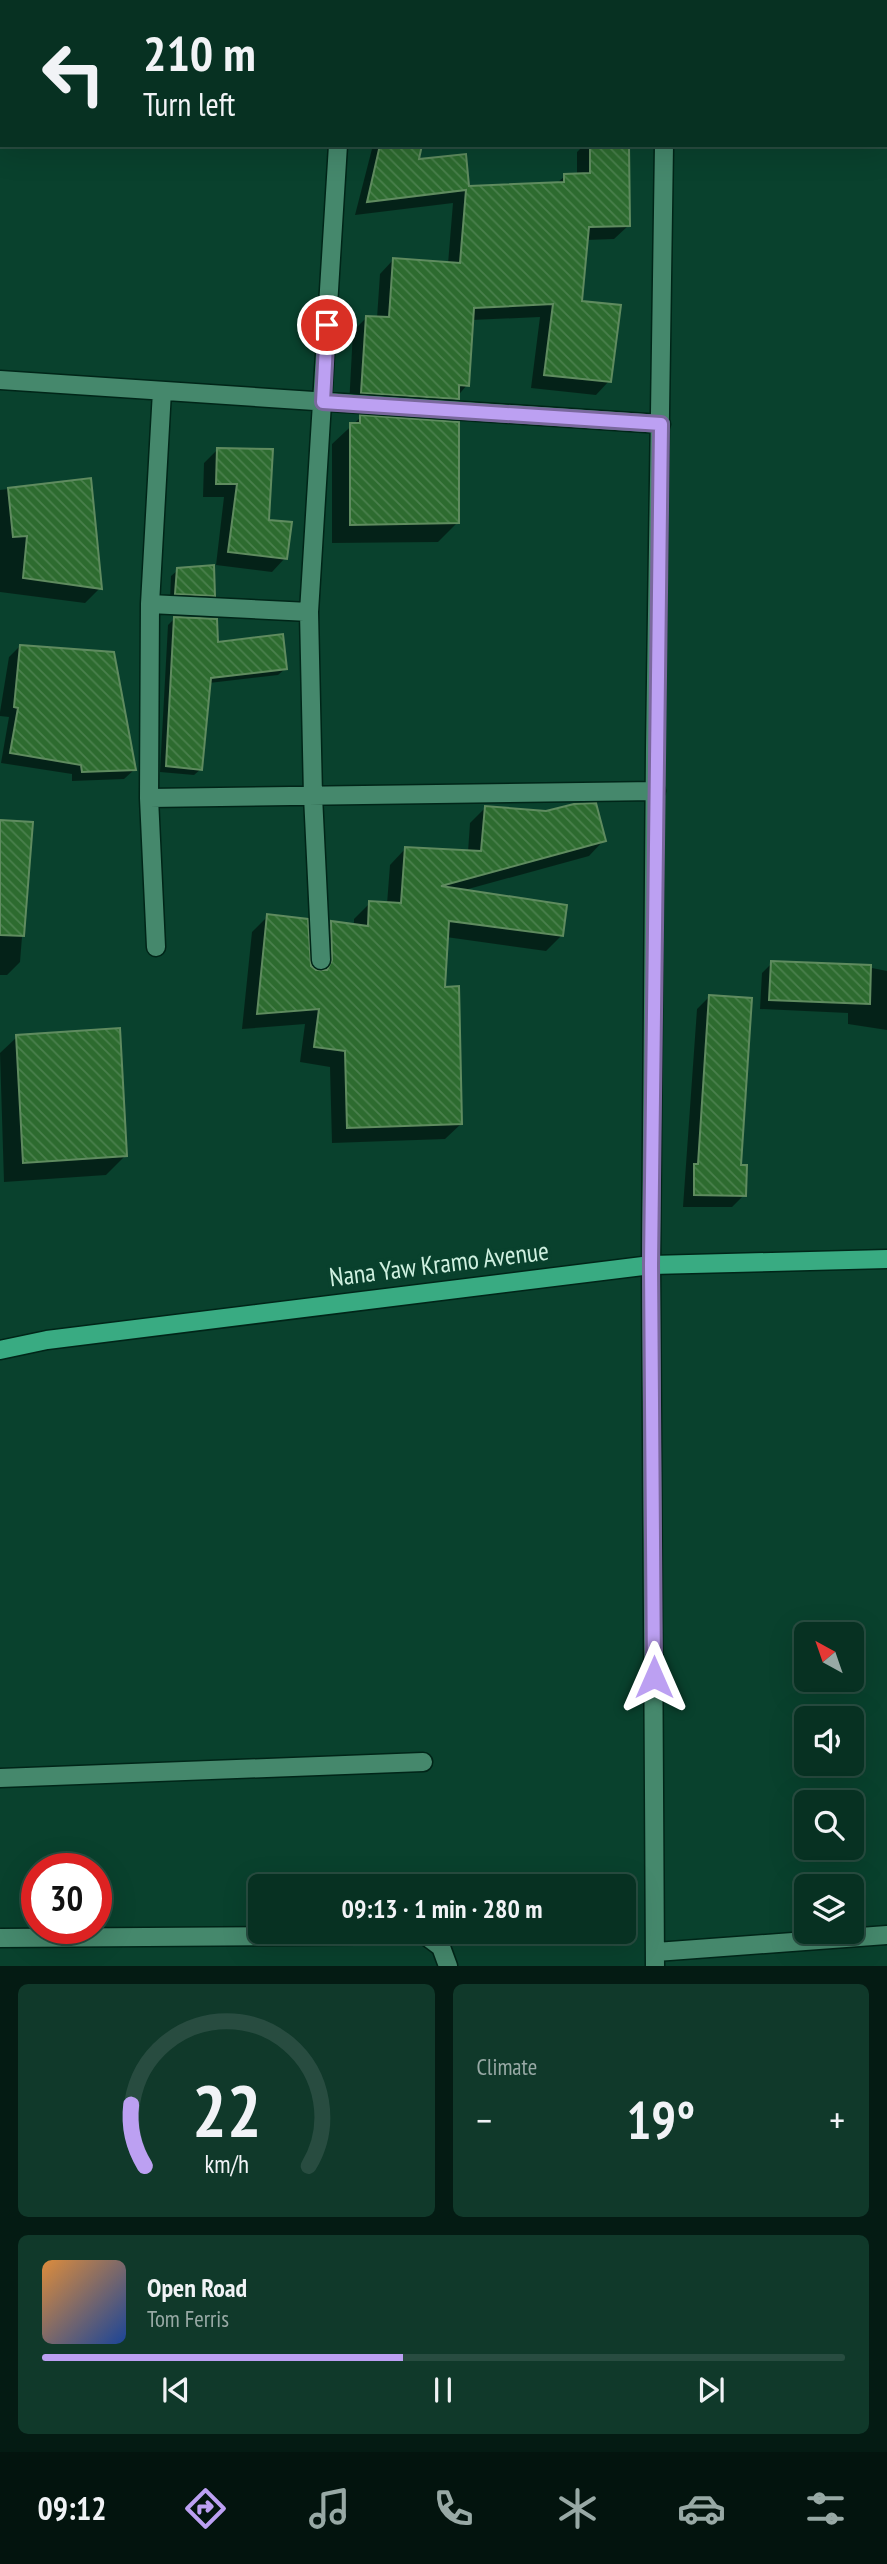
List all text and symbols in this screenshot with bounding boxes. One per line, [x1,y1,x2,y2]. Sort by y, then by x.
text: 210 m [143,21,256,85]
icon: left [28,28,119,119]
text: Turn left [143,83,235,125]
pin [297,295,357,355]
icon: arrive [308,306,346,344]
street label: Nana Yaw Kramo Avenue [327,1234,550,1293]
north arrow [794,1622,864,1692]
map controls [794,1622,864,1944]
position arrow [617,1640,691,1714]
button: sound [794,1706,864,1776]
button: search [794,1790,864,1860]
speed limit sign: 30 [21,1853,112,1944]
button: layers [794,1874,864,1944]
text: 09:13 · 1 min · 280 m [342,1892,542,1925]
text: Climate [477,2052,537,2081]
text: 22 [191,2063,261,2157]
text: 19° [626,2086,695,2153]
text: − [477,2095,492,2144]
text: + [829,2095,845,2144]
text: km/h [204,2148,248,2180]
text: Open Road [147,2271,247,2304]
text: Tom Ferris [147,2304,229,2333]
icon: previous [157,2371,195,2409]
icon: pause [424,2371,462,2409]
icon: next [692,2371,730,2409]
icon: directions [181,2484,230,2533]
icon: music [305,2484,354,2533]
icon: phone [429,2484,478,2533]
icon: climate [553,2484,602,2533]
icon: car [677,2484,726,2533]
icon: filters [801,2484,850,2533]
text: 09:12 [37,2487,107,2529]

